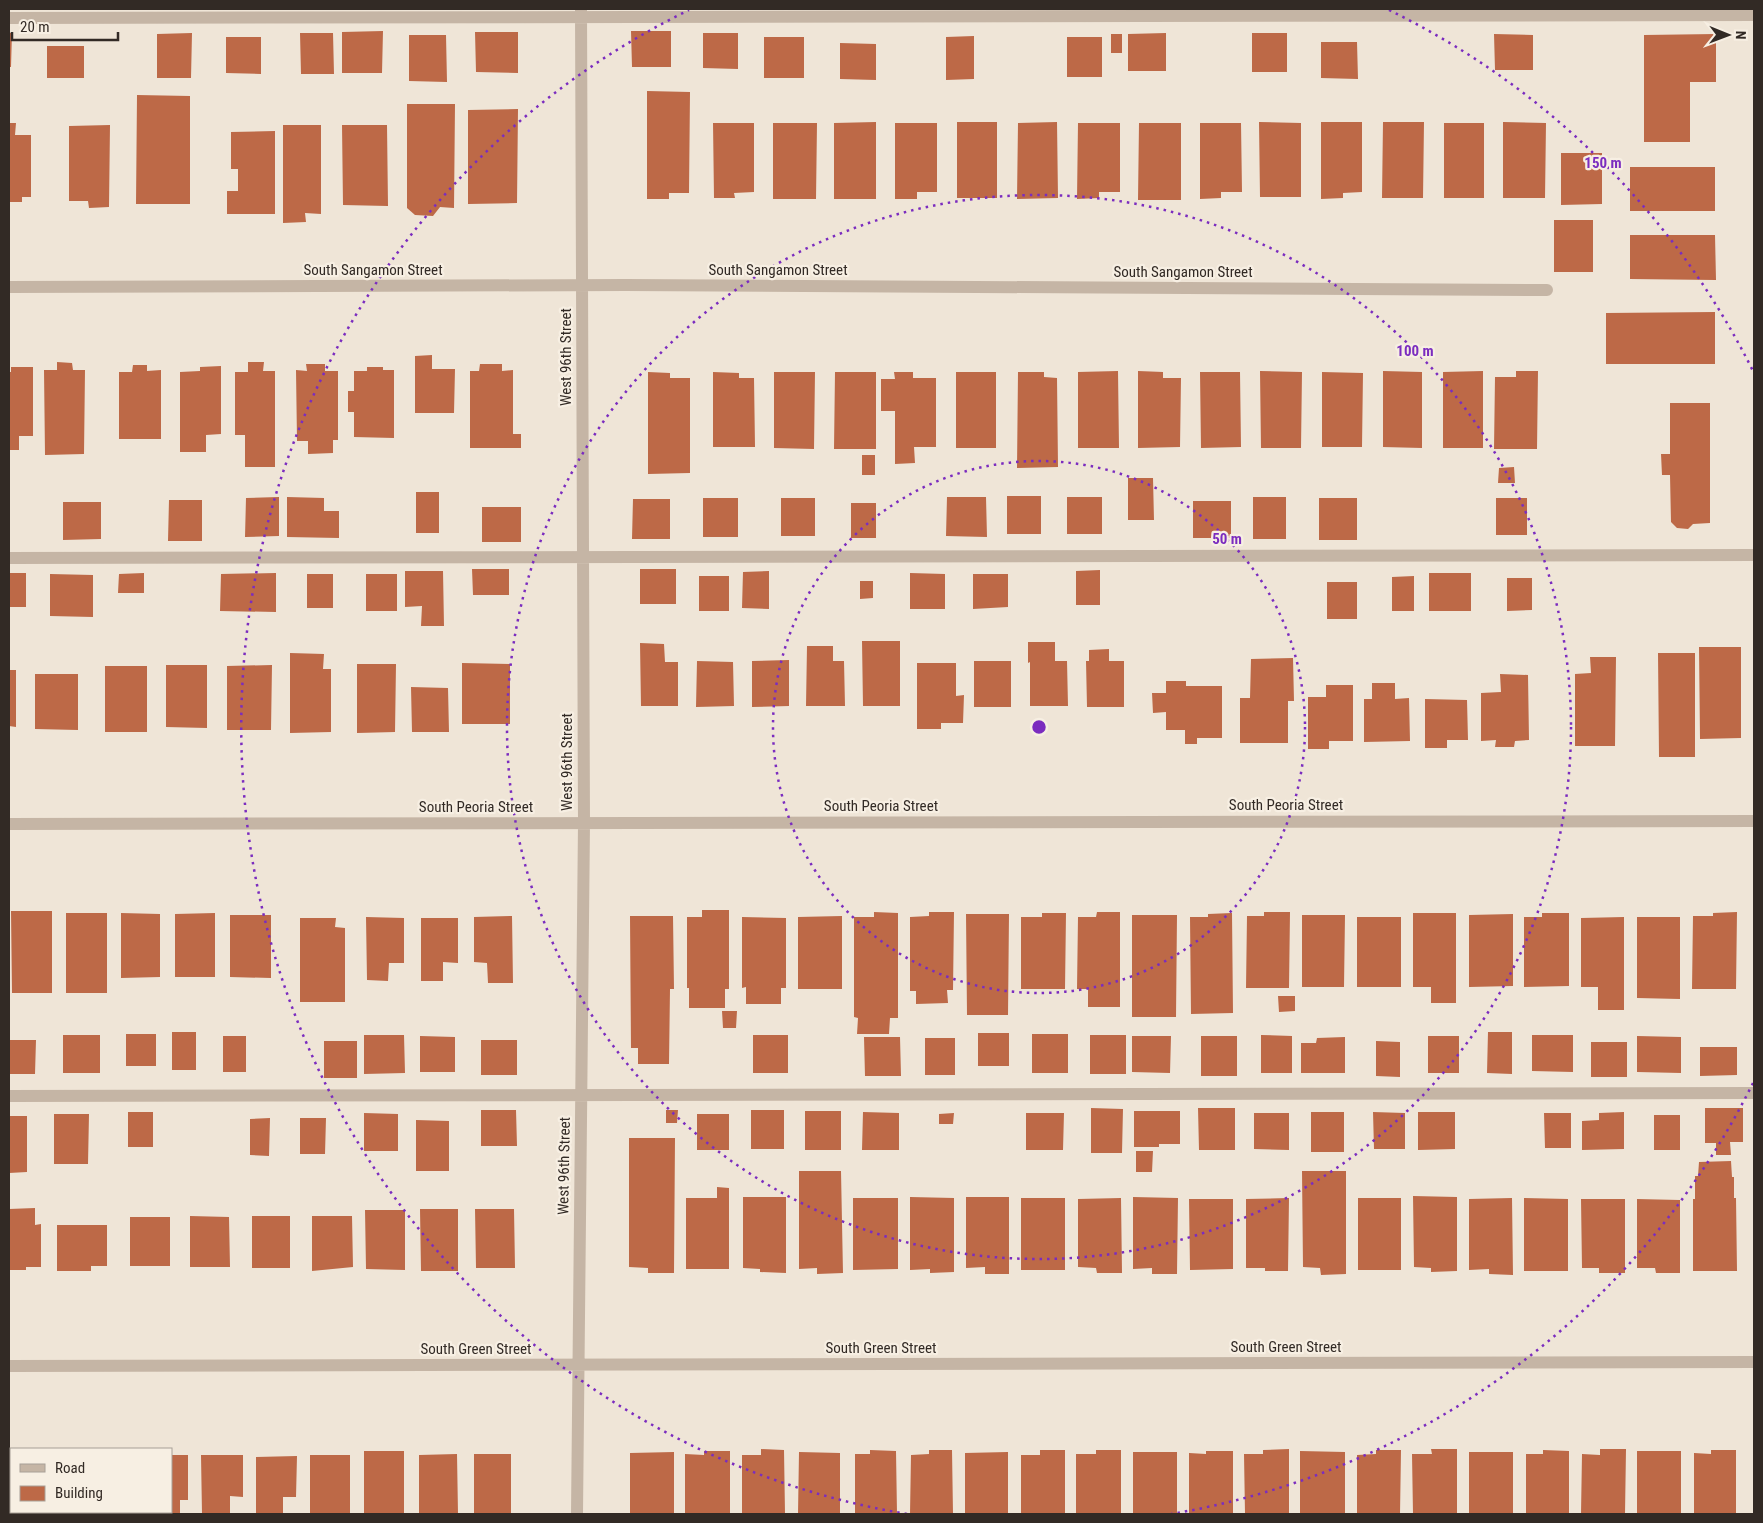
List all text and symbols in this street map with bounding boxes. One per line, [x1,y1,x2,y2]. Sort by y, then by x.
scale bar [12,10,119,42]
north arrow [1703,10,1753,60]
text: 20 m [20,18,50,36]
text: N [1733,31,1749,40]
text: 150 m [1584,154,1622,172]
street label: South Sangamon Street [303,261,443,279]
street label: South Sangamon Street [708,261,848,279]
street label: South Sangamon Street [1113,263,1253,281]
street label: West 96th Street [557,308,575,406]
text: 100 m [1396,342,1434,360]
text: 50 m [1212,530,1242,548]
street label: West 96th Street [558,713,576,811]
centre of rings [1030,718,1048,736]
street label: South Peoria Street [1229,796,1343,814]
street label: South Peoria Street [824,797,938,815]
street label: South Peoria Street [419,798,533,816]
street label: West 96th Street [554,1117,574,1215]
street label: South Green Street [1231,1338,1341,1356]
street label: South Green Street [826,1339,936,1357]
street label: South Green Street [421,1340,531,1358]
legend [10,1448,172,1513]
text: Road [55,1459,85,1477]
text: Building [55,1484,103,1502]

